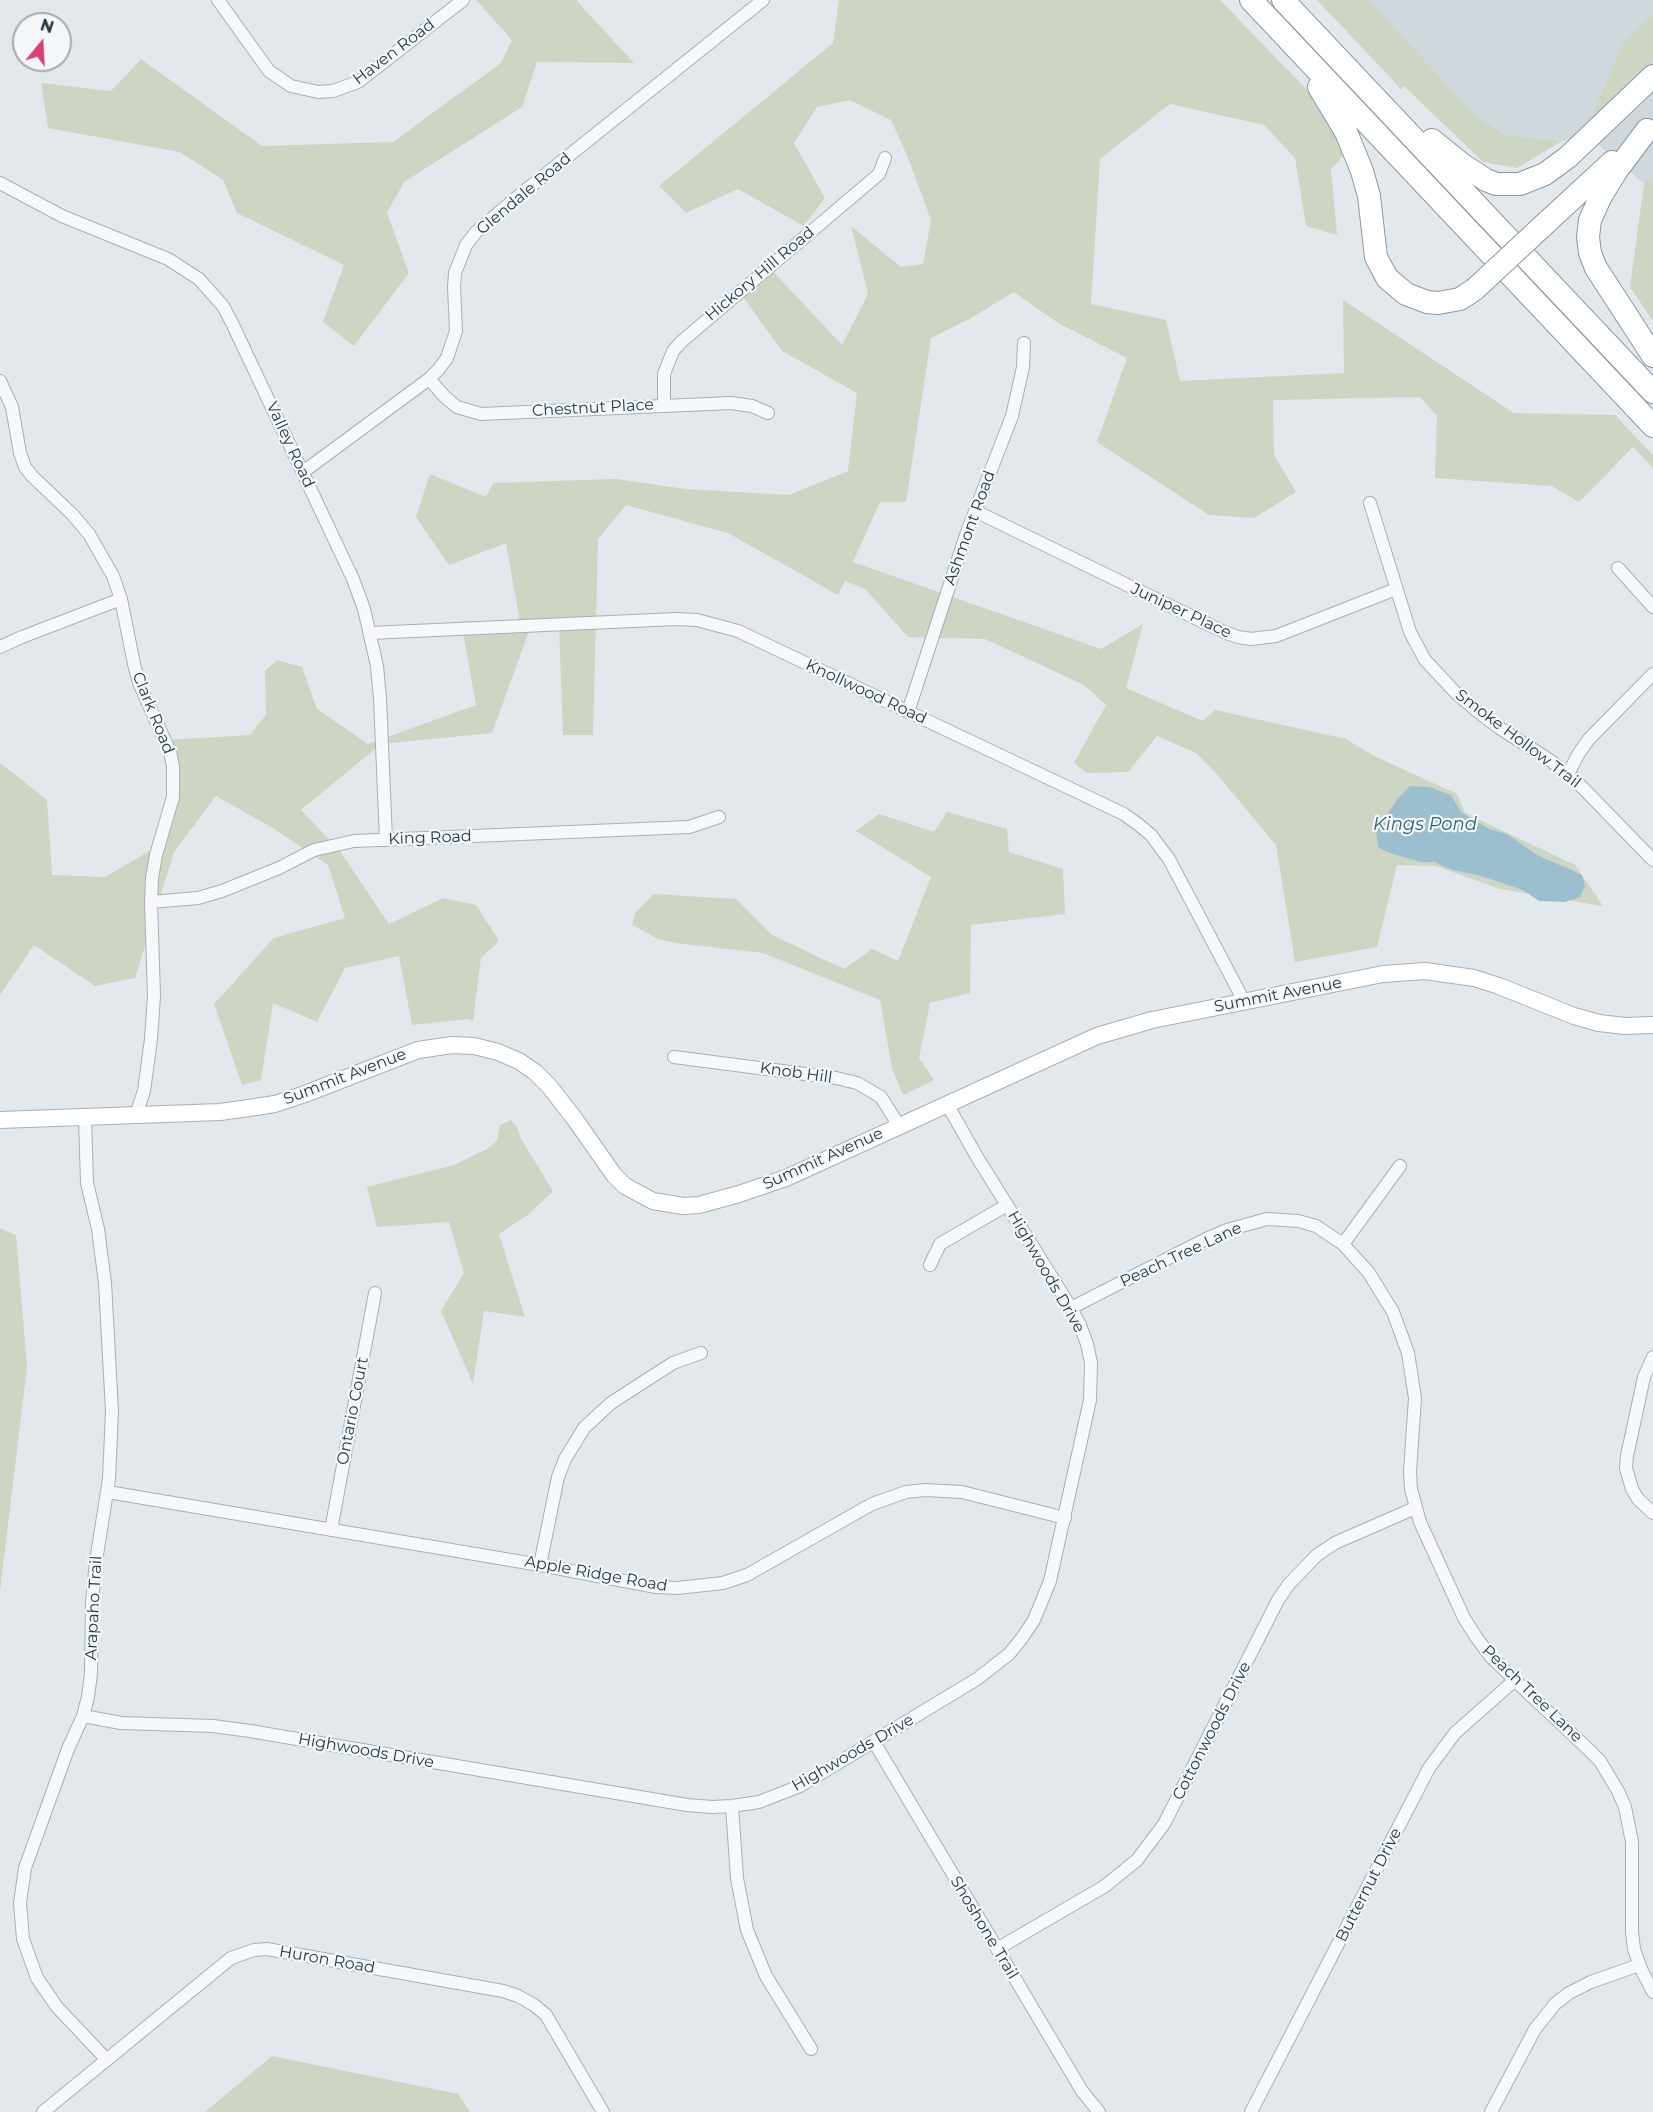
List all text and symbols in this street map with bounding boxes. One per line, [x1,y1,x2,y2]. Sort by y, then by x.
north arrow [12,12,72,72]
text: N [38,15,56,37]
street label: Haven Road [349,15,439,89]
street label: Glendale Road [473,149,575,239]
street label: Hickory Hill Road [702,223,818,325]
street label: Chestnut Place [532,395,654,421]
street label: Valley Road [262,399,318,491]
street label: Ashmont Road [940,468,1000,588]
street label: Juniper Place [1128,579,1234,643]
street label: Knollwood Road [802,656,930,728]
street label: Clark Road [128,669,178,757]
street label: Smoke Hollow Trail [1451,685,1585,793]
water label: Kings Pond [1373,814,1477,836]
street label: King Road [388,827,472,849]
street label: Summit Avenue [1212,973,1344,1017]
street label: Summit Avenue [281,1045,409,1109]
street label: Knob Hill [759,1058,833,1088]
street label: Summit Avenue [760,1124,886,1194]
street label: Highwoods Drive [1003,1208,1089,1336]
street label: Peach Tree Lane [1117,1218,1245,1292]
street label: Ontario Court [333,1355,373,1467]
street label: Apple Ridge Road [523,1552,669,1596]
street label: Arapaho Trail [82,1555,106,1661]
street label: Peach Tree Lane [1478,1641,1586,1747]
street label: Cottonwoods Drive [1169,1659,1255,1803]
street label: Highwoods Drive [789,1710,917,1796]
street label: Highwoods Drive [297,1730,435,1772]
street label: Butternut Drive [1332,1825,1406,1945]
street label: Shoshone Trail [946,1873,1022,1983]
street label: Huron Road [278,1942,376,1978]

